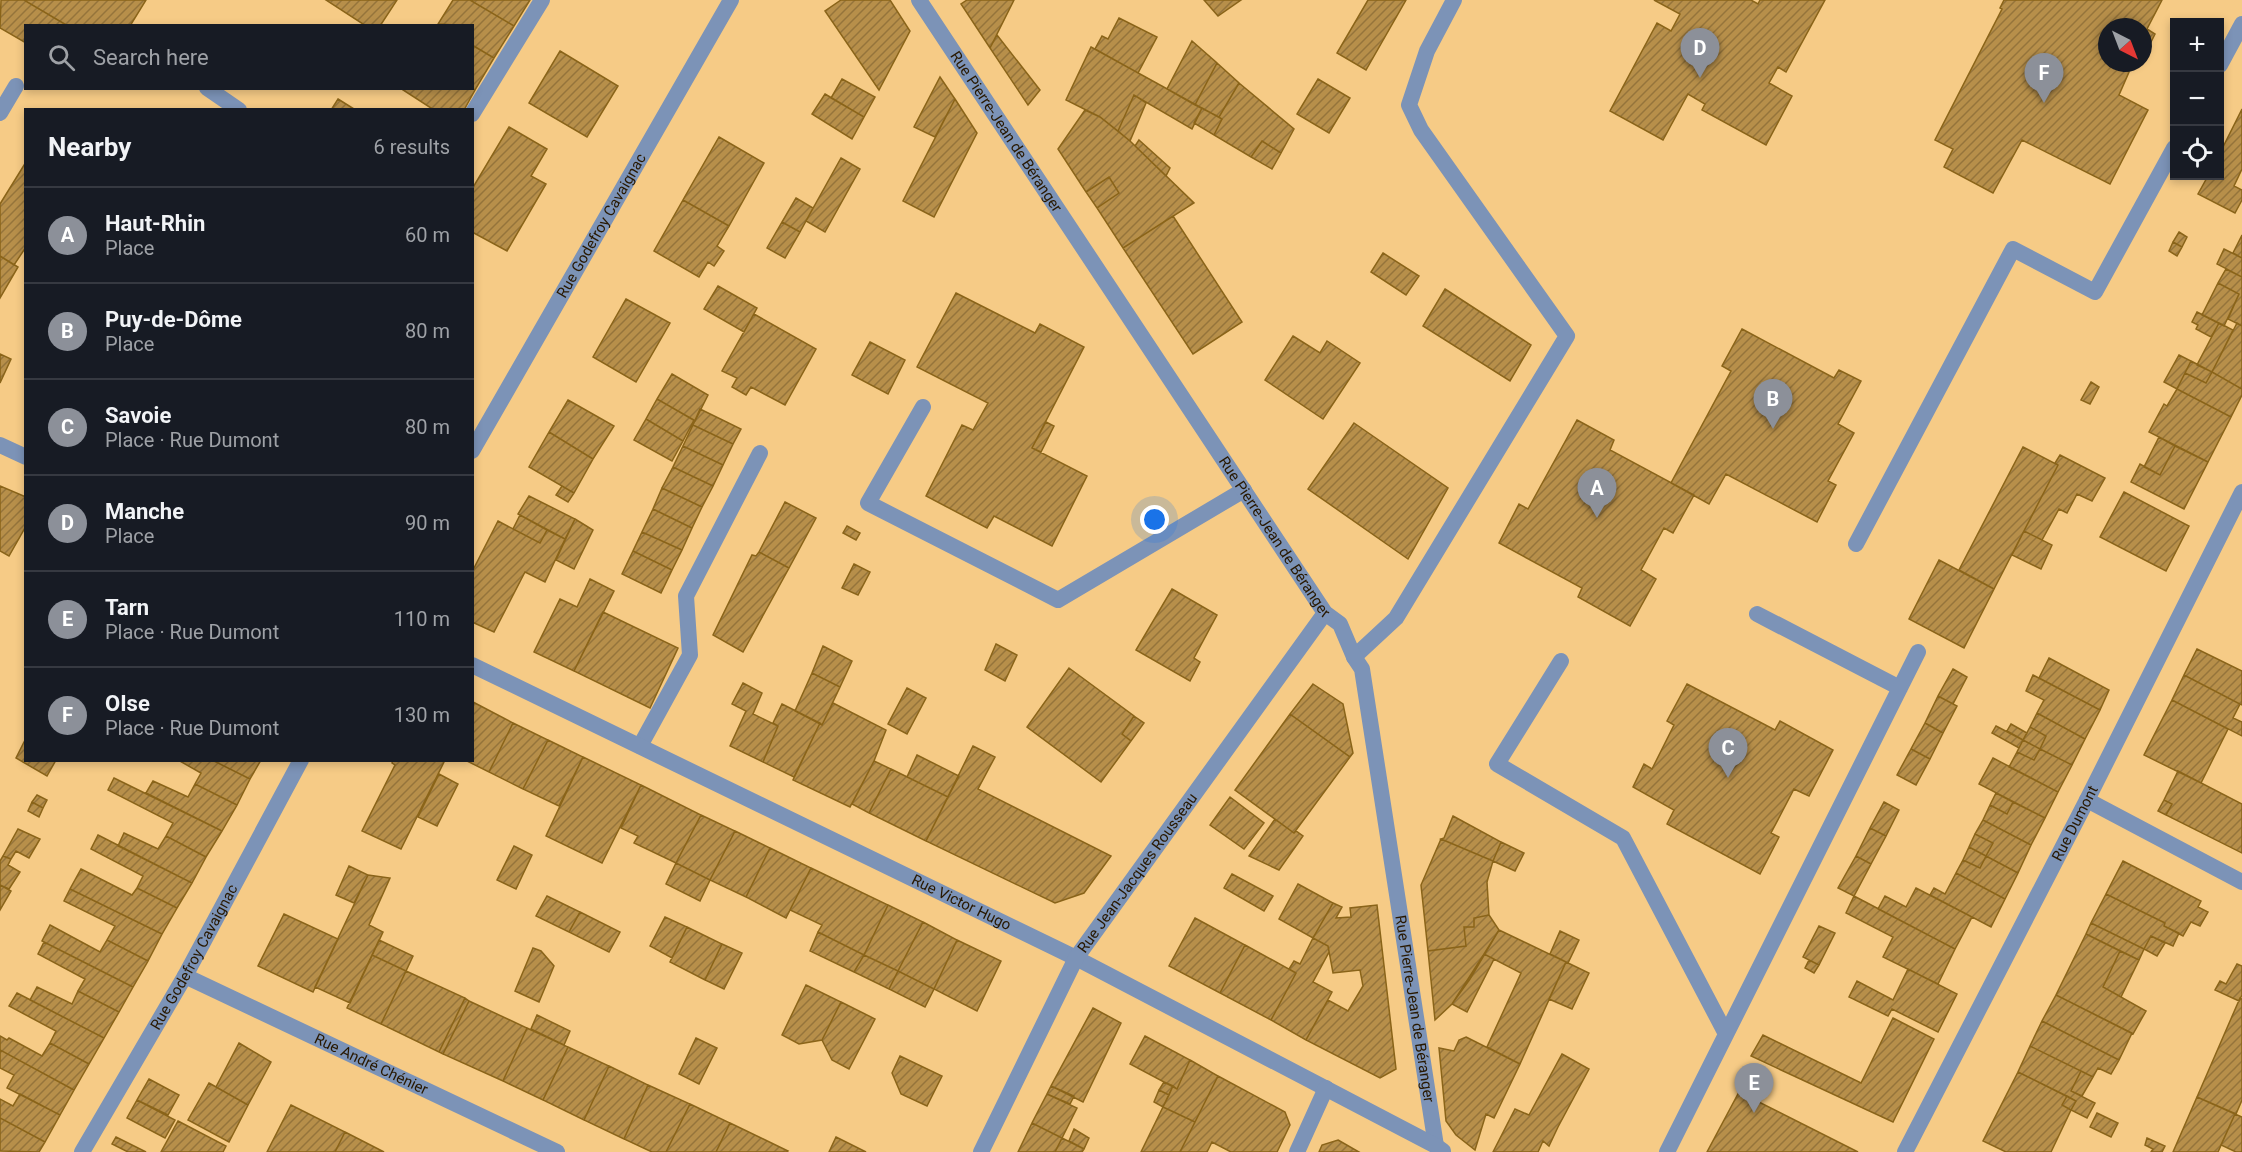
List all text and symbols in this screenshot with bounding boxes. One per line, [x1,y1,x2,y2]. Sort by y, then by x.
north arrow [2098,18,2152,72]
map controls [2170,18,2224,180]
button: + [2170,18,2224,72]
search box [24,24,474,90]
pin: D [1680,28,1720,78]
icon: search [45,41,78,74]
text: Search here [93,45,209,70]
street label: Rue Pierre-Jean de Béranger [946,48,1066,216]
pin: F [2024,54,2064,103]
button: − [2170,72,2224,126]
button: locate [2170,126,2224,180]
text: Nearby [48,132,131,162]
text: 6 results [374,135,450,159]
street label: Rue Godefroy Cavaignac [553,150,650,301]
text: Haut-Rhin [105,211,205,236]
text: A [61,223,74,247]
text: 60 m [405,223,450,247]
text: Place [105,236,154,260]
text: Puy-de-Dôme [105,307,242,332]
text: B [61,319,74,343]
text: 80 m [405,319,450,343]
text: Place [105,332,154,356]
pin: B [1754,380,1792,429]
text: Savoie [105,403,171,428]
text: C [61,415,74,439]
text: 80 m [405,415,450,439]
text: Place · Rue Dumont [105,428,279,452]
street label: Rue Pierre-Jean de Béranger [1215,453,1333,622]
pin: A [1578,468,1616,518]
text: Manche [105,499,184,524]
your location [1140,505,1169,534]
text: D [61,511,74,535]
text: 90 m [405,511,450,535]
text: Place [105,524,154,548]
text: Tarn [105,595,149,620]
text: E [62,607,73,631]
text: 110 m [394,607,450,631]
text: Place · Rue Dumont [105,620,279,644]
text: OIse [105,691,150,716]
text: F [62,703,73,727]
text: 130 m [394,703,450,727]
text: Place · Rue Dumont [105,716,279,740]
pin: C [1708,728,1748,778]
street label: Rue Dumont [2048,783,2102,864]
street label: Rue Jean-Jacques Rousseau [1074,789,1201,956]
street label: Rue Victor Hugo [909,871,1014,934]
street label: Rue Godefroy Cavaignac [147,881,242,1033]
street label: Rue Pierre-Jean de Béranger [1391,914,1438,1104]
street label: Rue André Chénier [312,1030,431,1099]
pin: E [1734,1064,1774,1113]

